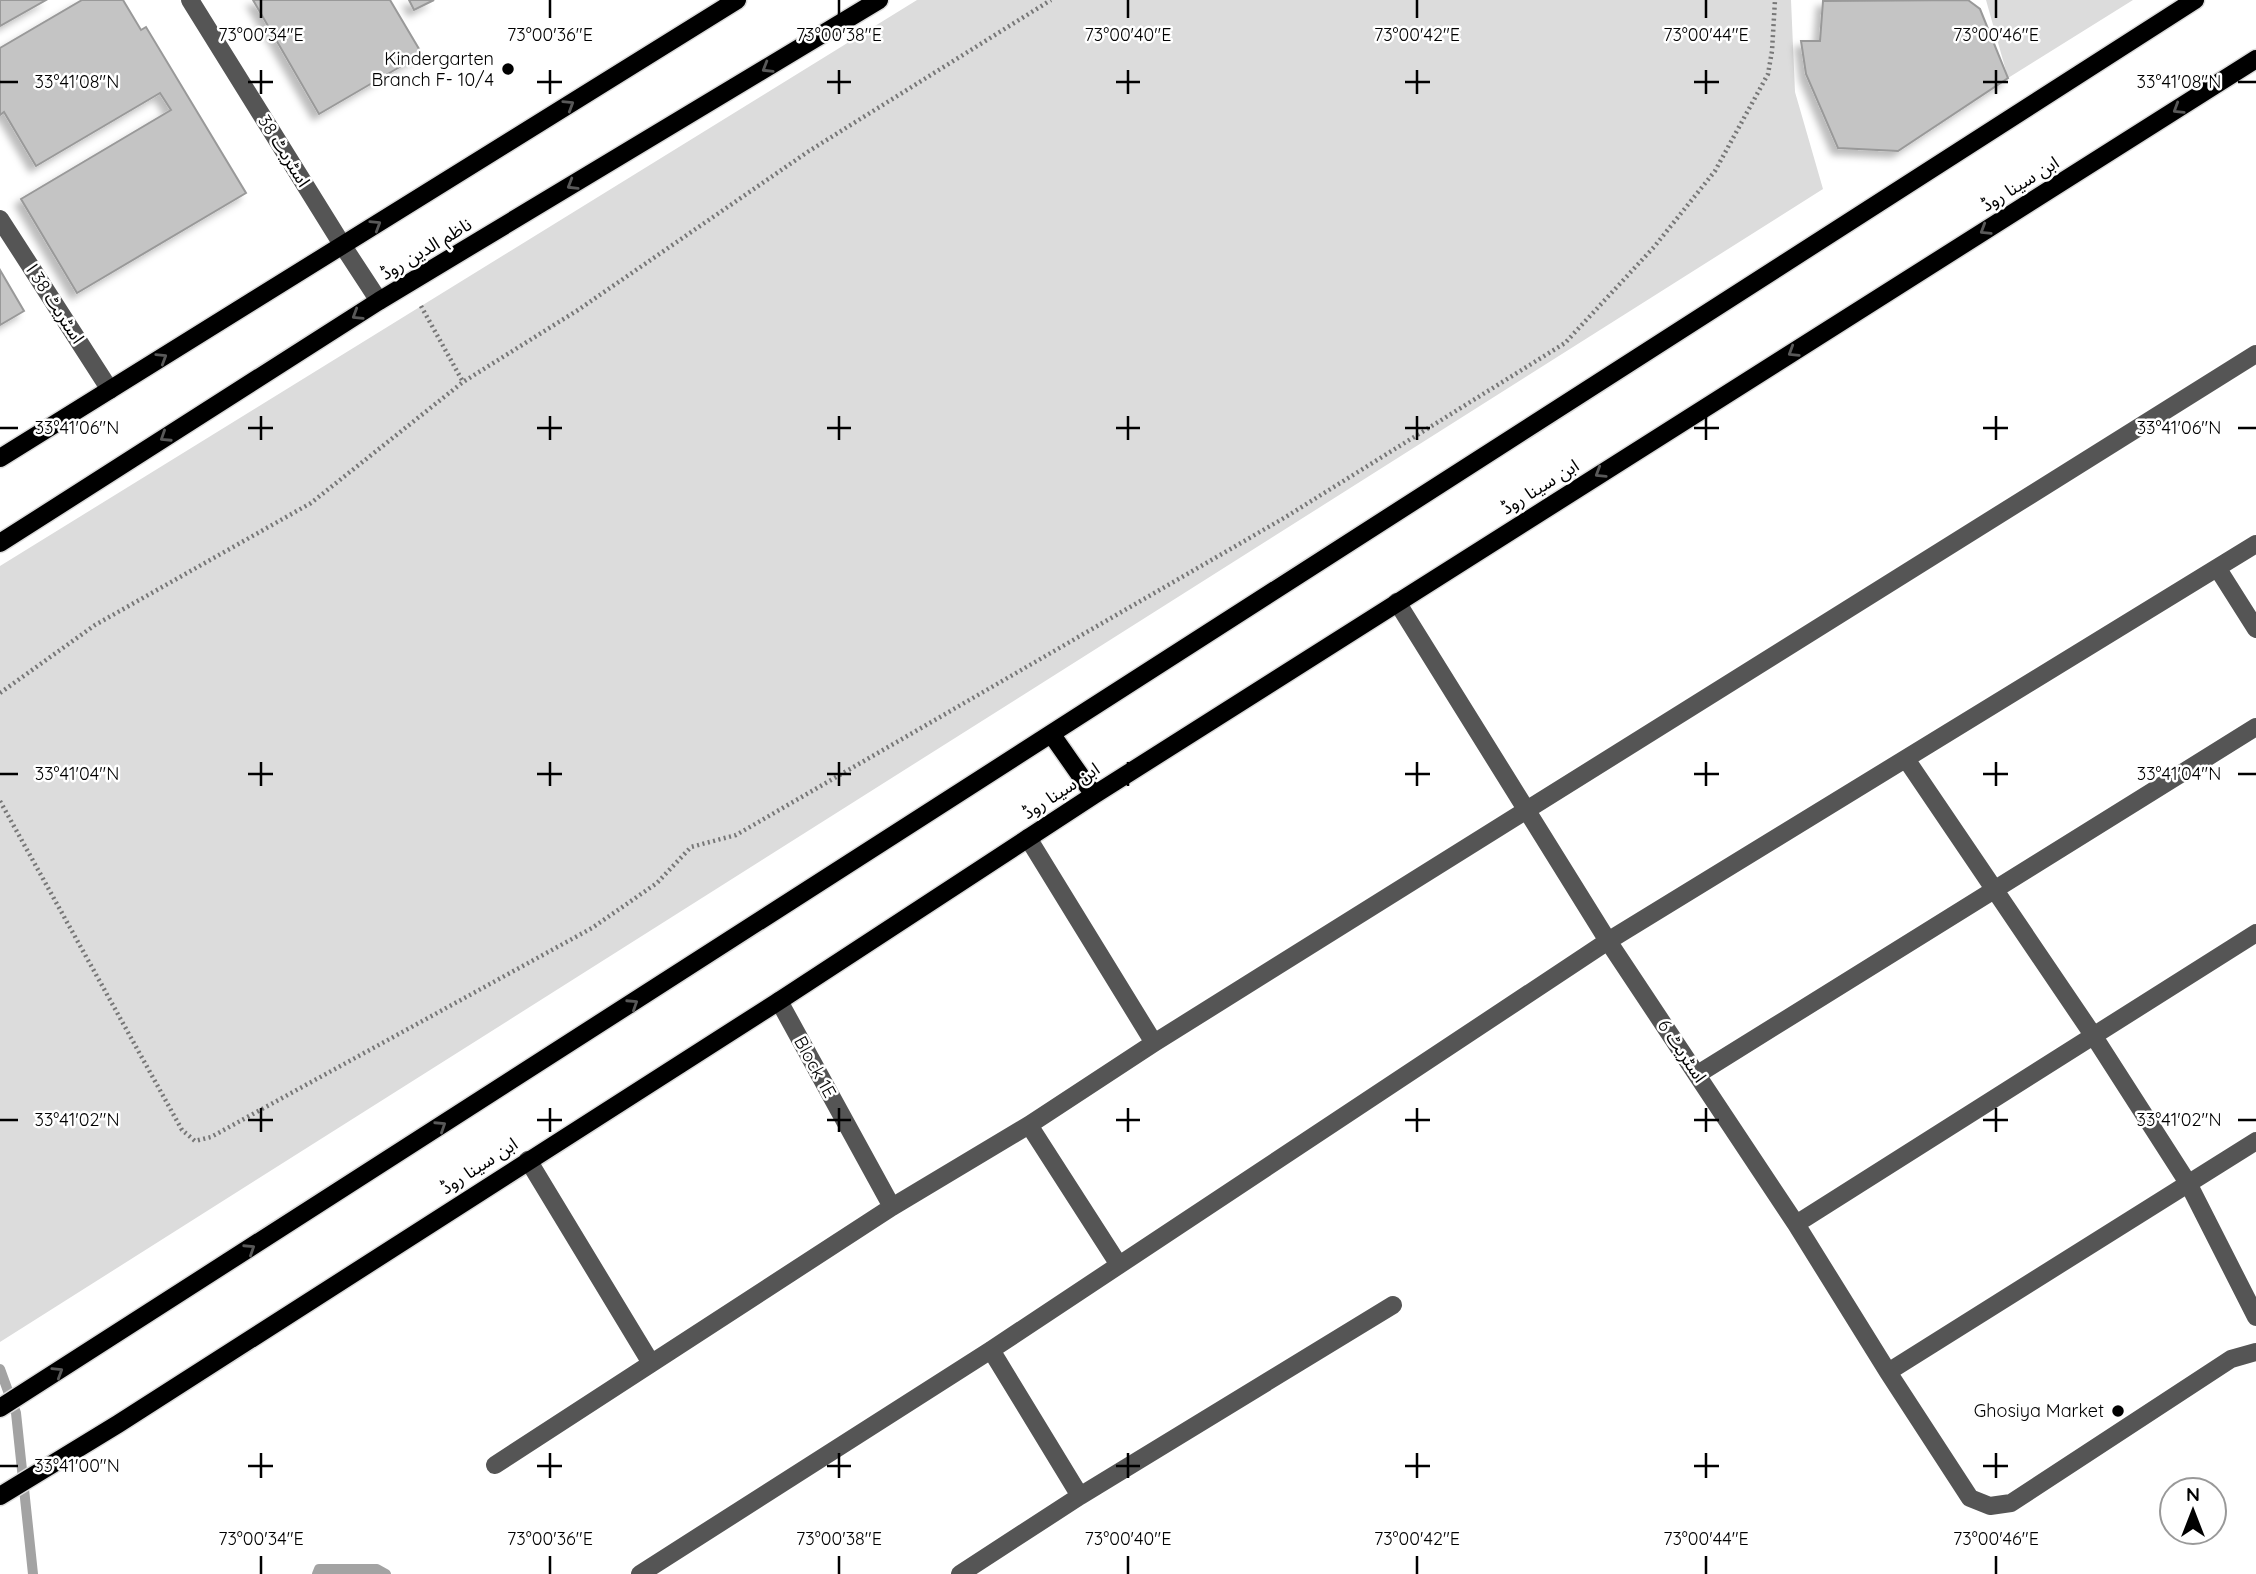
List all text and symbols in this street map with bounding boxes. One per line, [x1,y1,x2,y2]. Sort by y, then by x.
text: 73°00'34"E [218,23,304,46]
text: 73°00'36"E [507,23,593,46]
text: 73°00'38"E [796,23,882,46]
text: 73°00'40"E [1085,23,1171,46]
text: 73°00'42"E [1374,23,1460,46]
text: 73°00'44"E [1663,23,1749,46]
text: 73°00'46"E [1953,23,2039,46]
place label: Kindergarten Branch F- 10/4 [371,47,494,91]
one-way arrow [762,60,775,73]
marker: Kindergarten Branch F- 10/4 [500,61,516,77]
text: 33°41'08"N [35,70,119,93]
text: 33°41'08"N [2137,70,2221,93]
one-way arrow [562,100,575,113]
one-way arrow [2172,100,2185,113]
street label: اسٹریٹ 38 [253,110,316,191]
street label: ابن سینا روڈ [1977,151,2063,217]
one-way arrow [567,177,580,190]
street label: ناظم الدین روڈ [376,212,477,287]
one-way arrow [369,221,382,234]
one-way arrow [1980,222,1993,235]
street label: اسٹریٹ 38 ا [21,260,90,348]
one-way arrow [351,307,364,320]
one-way arrow [1787,343,1800,356]
one-way arrow [155,353,168,366]
text: 33°41'06"N [35,416,119,439]
text: 33°41'06"N [2137,416,2221,439]
one-way arrow [159,429,172,442]
street label: ابن سینا روڈ [1497,454,1583,520]
one-way arrow [1595,465,1608,478]
street label: ابن سینا روڈ [1018,757,1104,824]
text: 33°41'04"N [35,762,119,785]
text: 33°41'04"N [2137,762,2221,785]
one-way arrow [625,999,638,1012]
street label: اسٹریٹ 6 [1653,1015,1712,1087]
street label: Block 1E [789,1032,842,1102]
text: 33°41'02"N [34,1108,120,1131]
text: 33°41'02"N [2136,1108,2222,1131]
one-way arrow [433,1122,446,1135]
street label: ابن سینا روڈ [436,1132,522,1199]
one-way arrow [242,1244,255,1257]
one-way arrow [50,1367,63,1380]
place label: Ghosiya Market [1974,1399,2104,1422]
marker: Ghosiya Market [2110,1403,2126,1419]
text: 33°41'00"N [34,1454,120,1477]
north arrow [2158,1476,2228,1546]
text: N [2186,1482,2200,1506]
text: 73°00'34"E [218,1527,304,1550]
text: 73°00'36"E [507,1527,593,1550]
text: 73°00'38"E [796,1527,882,1550]
text: 73°00'40"E [1085,1527,1171,1550]
text: 73°00'42"E [1374,1527,1460,1550]
text: 73°00'44"E [1663,1527,1749,1550]
text: 73°00'46"E [1953,1527,2039,1550]

